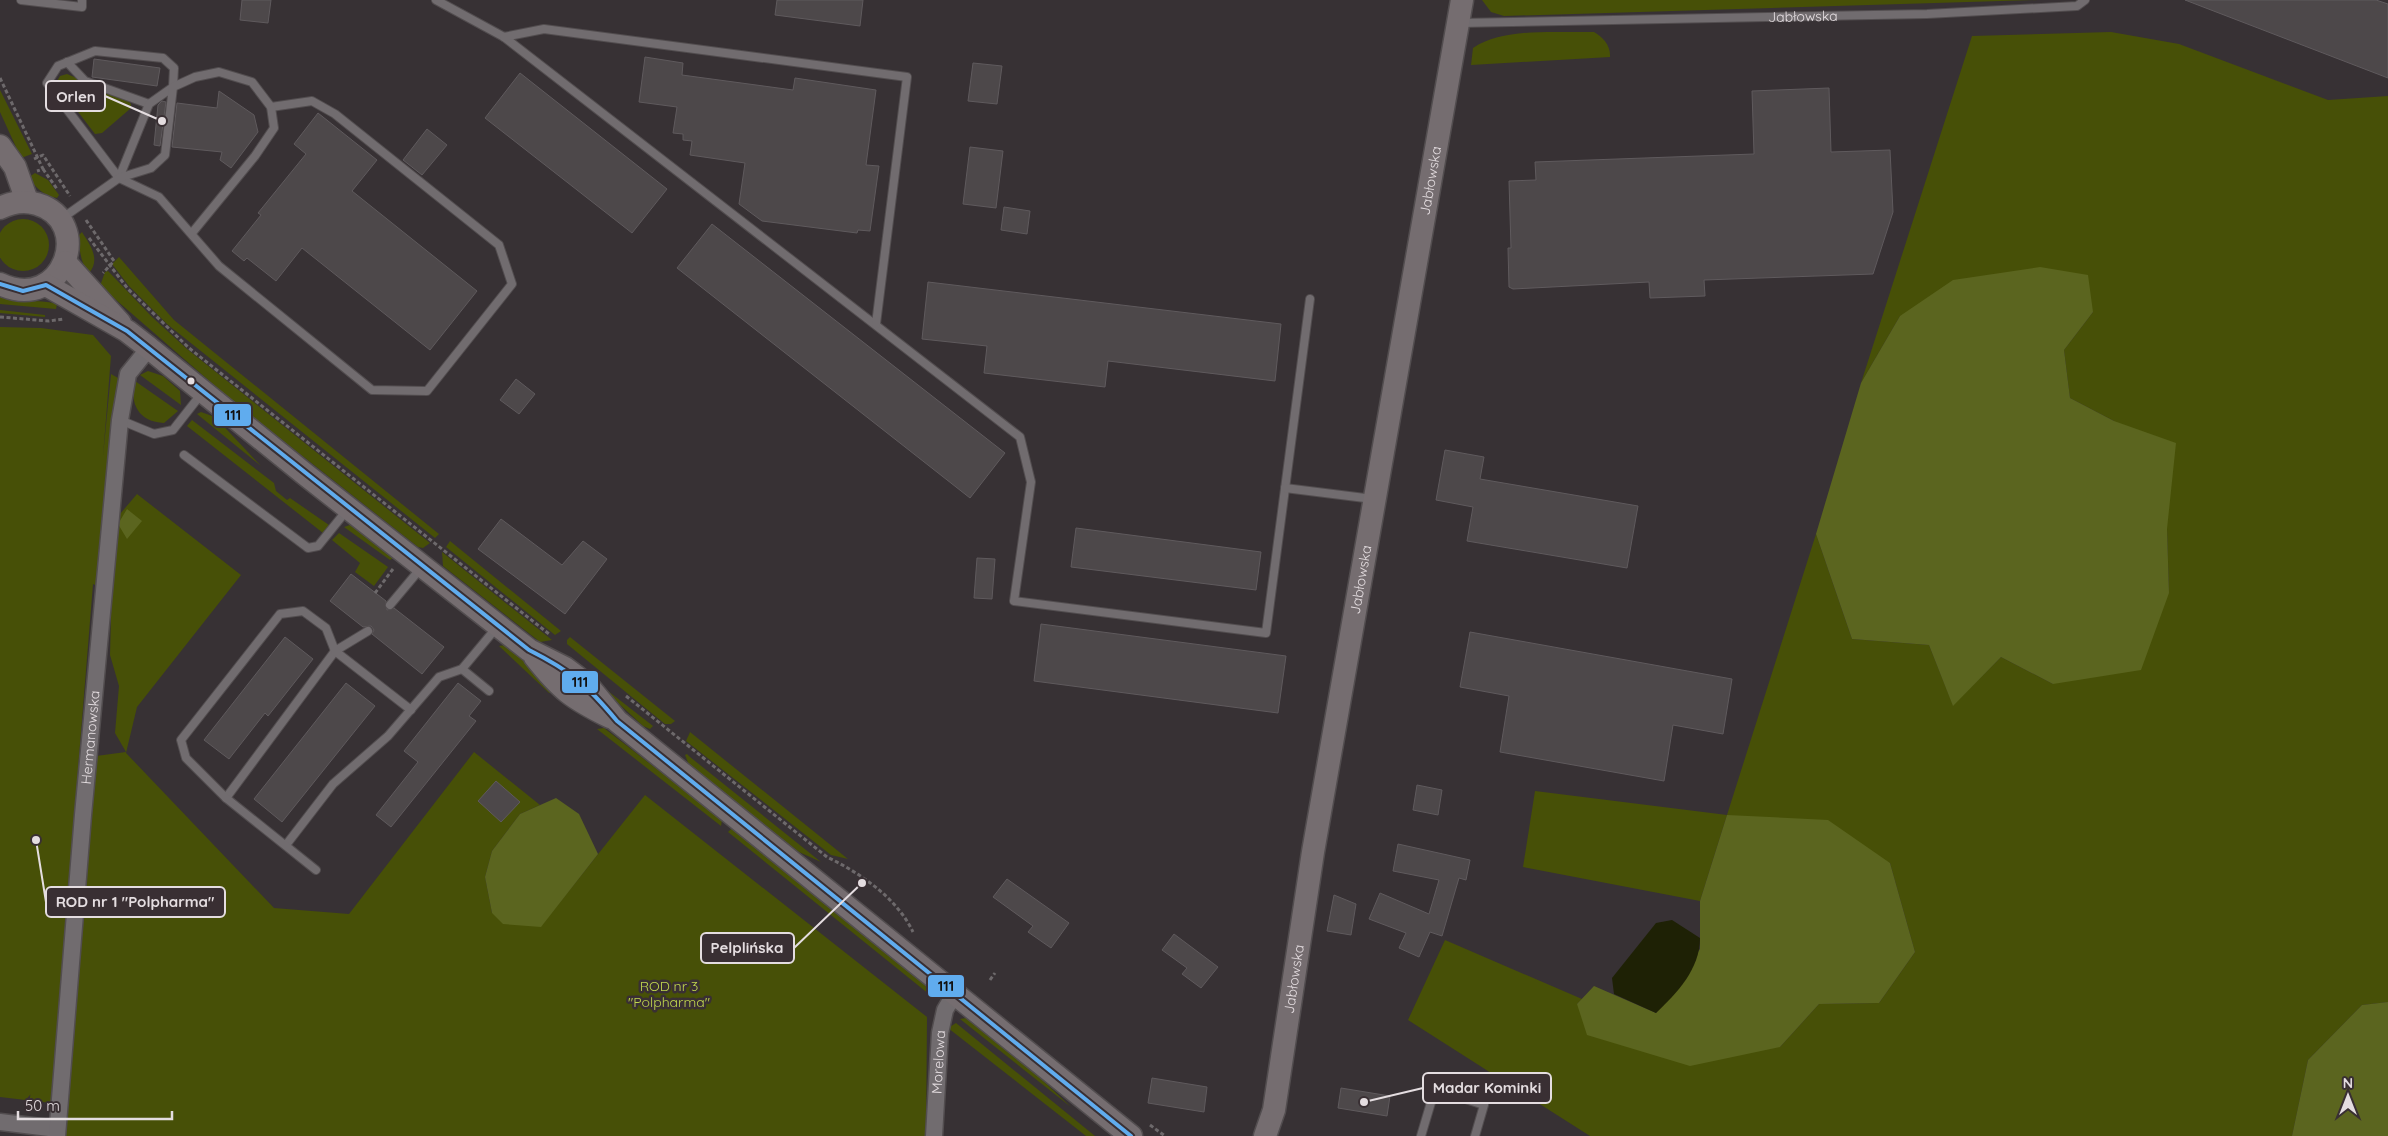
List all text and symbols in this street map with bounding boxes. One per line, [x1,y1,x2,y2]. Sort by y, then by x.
street label: Jabłowska [1768,7,1838,26]
callout: Orlen [46,81,105,111]
text: Orlen [56,87,96,106]
street label: Jabłowska [1416,145,1445,216]
unlabelled marker [186,376,196,386]
line badge: 111 [213,403,252,427]
text: 111 [225,406,241,424]
street label: Jabłowska [1346,544,1376,615]
line badge: 111 [561,670,599,694]
text: 111 [572,673,588,691]
street label: Hermanowska [77,690,104,785]
callout: ROD nr 1 "Polpharma" [46,887,225,917]
text: ROD nr 1 "Polpharma" [56,892,215,911]
callout: Pelplińska [701,933,794,963]
text: Pelplińska [711,938,783,957]
street label: Jabłowska [1280,943,1308,1015]
line badge: 111 [927,974,965,998]
park label: ROD nr 3 "Polpharma" [628,977,710,1011]
text: 111 [938,977,954,995]
street label: Morelowa [927,1030,949,1094]
north arrow [2323,1071,2373,1121]
callout: Madar Kominki [1423,1073,1551,1103]
text: N [2343,1074,2353,1092]
text: Madar Kominki [1433,1078,1541,1097]
scale bar [18,1088,171,1120]
text: 50 m [25,1096,60,1115]

